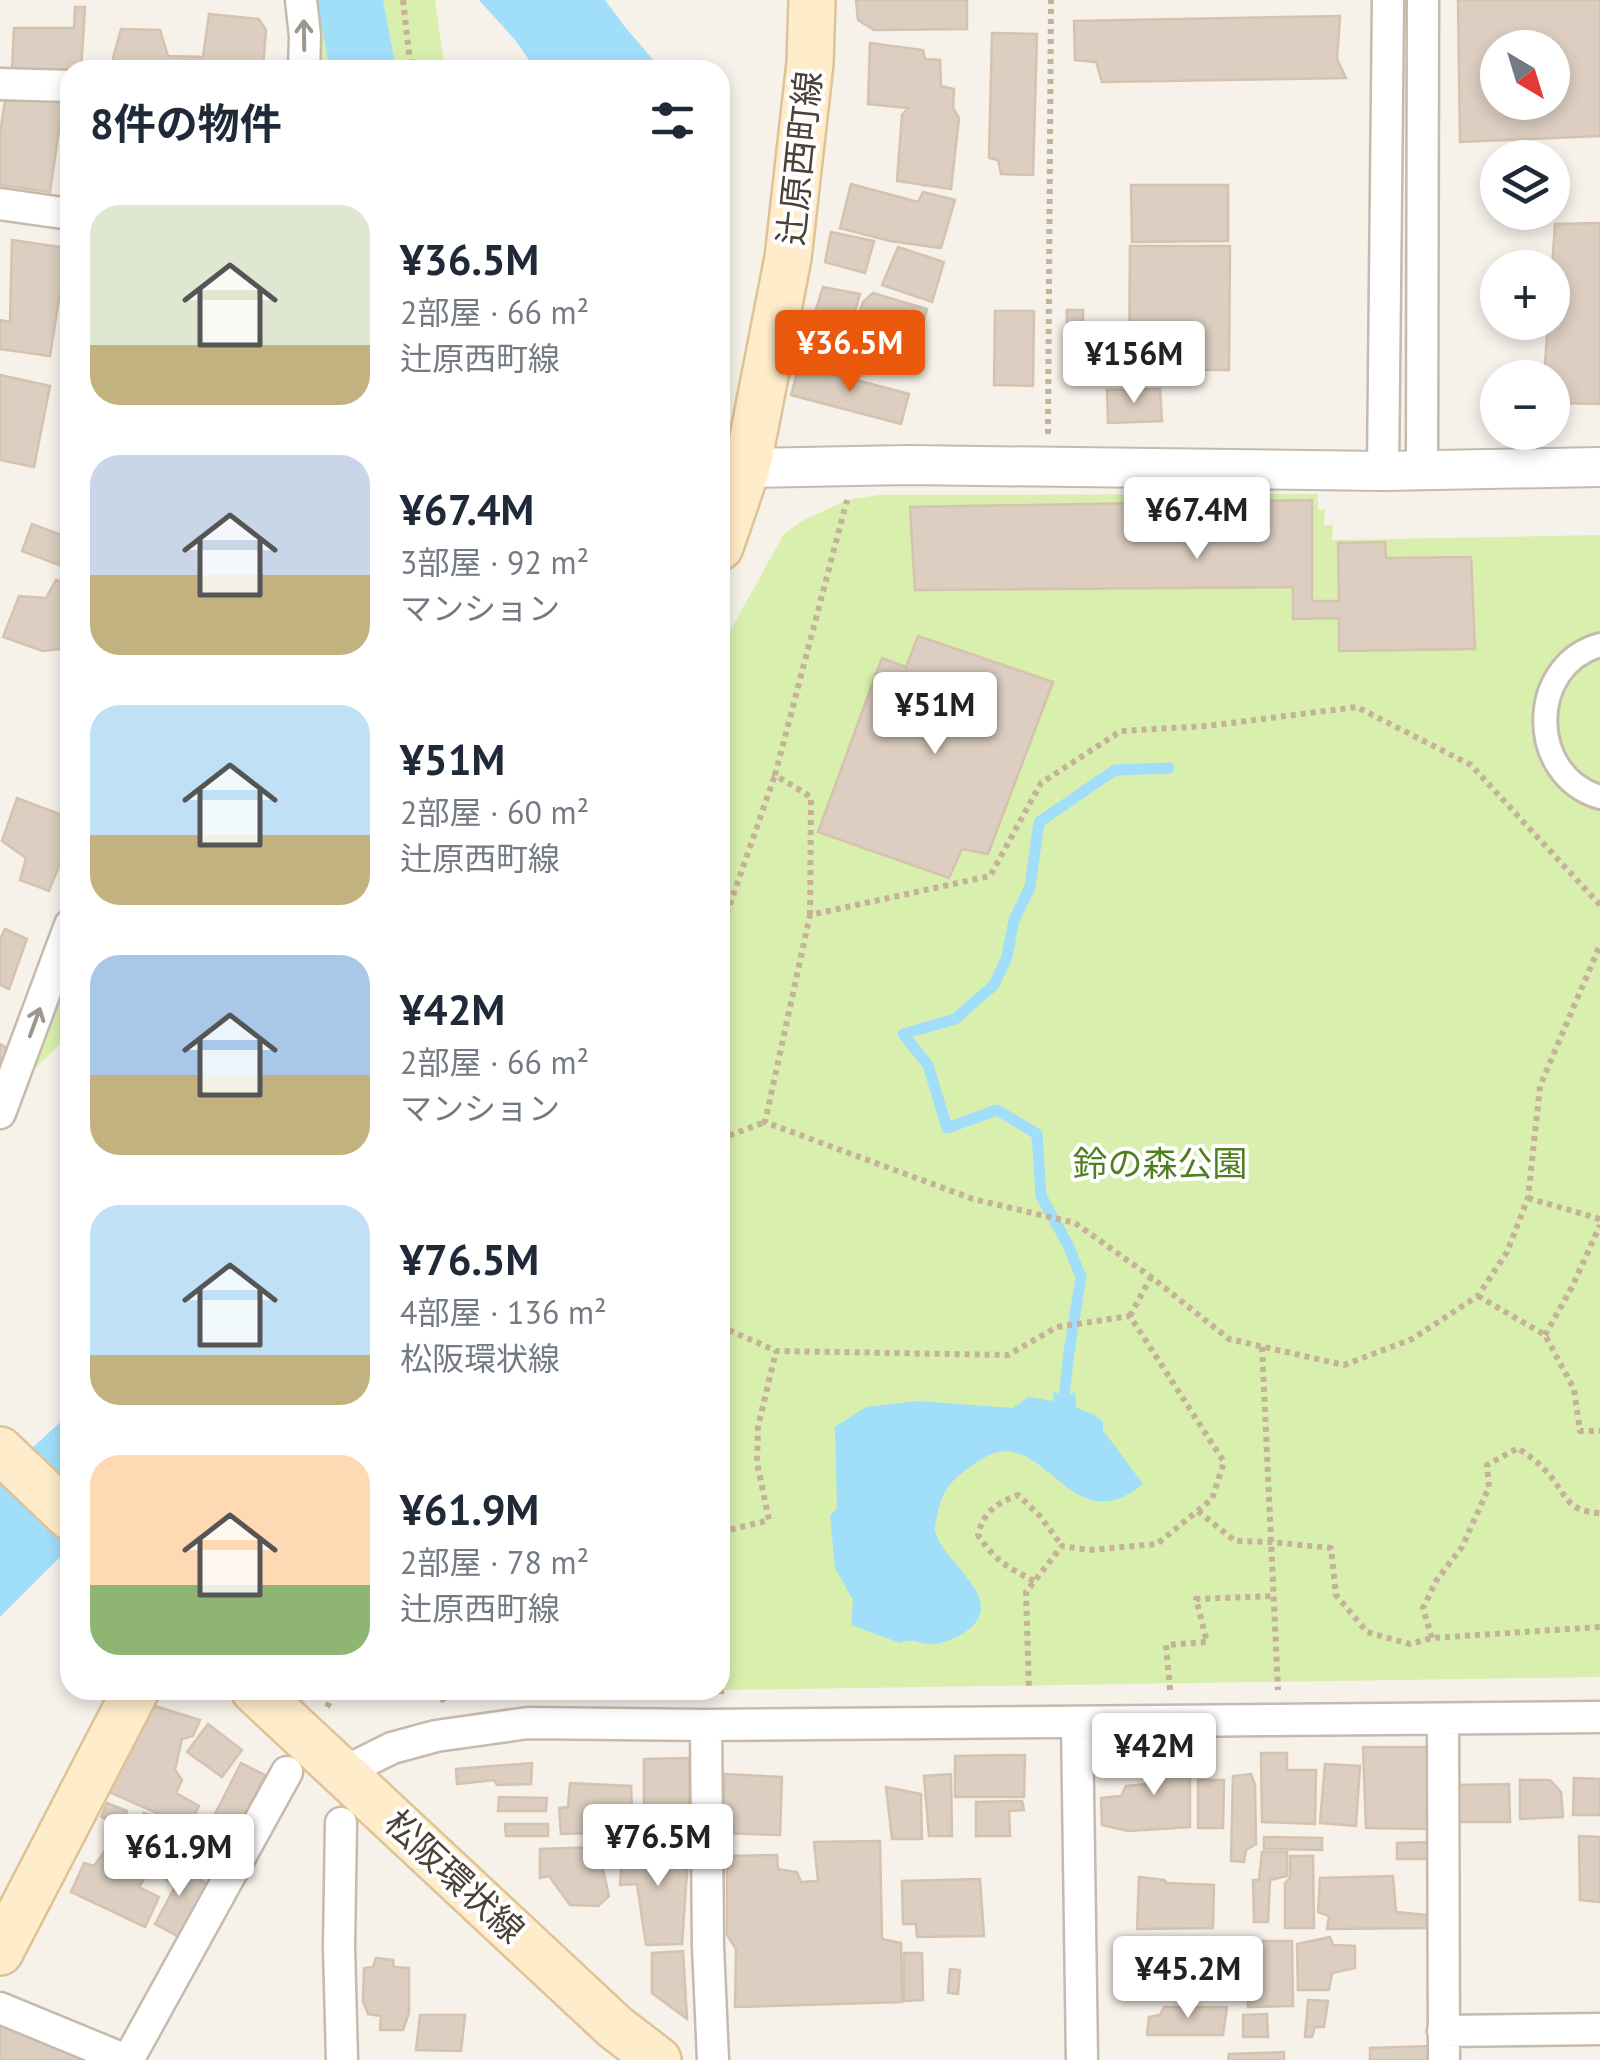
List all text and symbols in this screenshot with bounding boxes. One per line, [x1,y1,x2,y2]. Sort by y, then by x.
one-way arrow [294,19,314,52]
north arrow [1480,30,1570,120]
map controls [1480,30,1570,450]
street label: 辻原西町線 [767,69,831,247]
icon: filters [645,93,700,148]
text: 8件の物件 [90,96,282,151]
button: layers [1480,140,1570,230]
text: ¥36.5M [400,232,539,287]
icon: home [170,245,290,365]
button: + [1480,250,1570,340]
text: 2部屋 · 66 m² [400,291,589,333]
pin: ¥36.5M [769,310,931,395]
text: ¥36.5M [797,321,903,363]
pin: ¥156M [1064,321,1204,406]
text: ¥156M [1085,332,1183,374]
text: 辻原西町線 [400,337,560,379]
button: − [1480,360,1570,450]
pin: ¥67.4M [1116,477,1278,562]
text: ¥67.4M [400,482,534,537]
text: ¥67.4M [1146,488,1248,530]
icon: home [170,495,290,615]
text: 3部屋 · 92 m² [400,541,589,583]
text: マンション [400,587,560,629]
pin: ¥51M [876,672,994,757]
text: ¥51M [895,683,975,725]
text: ¥51M [400,732,505,787]
icon: home [170,745,290,865]
text: 2部屋 · 60 m² [400,791,589,833]
text: 辻原西町線 [400,837,560,879]
text: ¥42M [400,982,505,1037]
icon: home [170,995,290,1115]
one-way arrow [27,1007,45,1038]
text: 2部屋 · 66 m² [400,1041,589,1083]
text: マンション [400,1087,560,1129]
park label: 鈴の森公園 [1072,1140,1248,1186]
text: ¥76.5M [400,1232,539,1287]
icon: home [170,1245,290,1365]
text: 4部屋 · 136 m² [400,1291,607,1333]
text: 松阪環状線 [400,1337,560,1379]
text: ¥61.9M [400,1482,539,1537]
icon: home [170,1495,290,1615]
text: 2部屋 · 78 m² [400,1541,589,1583]
text: 辻原西町線 [400,1587,560,1629]
pin: ¥42M [1095,1713,1213,1798]
text: ¥42M [1114,1724,1194,1766]
street label: 松阪環状線 [375,1799,535,1953]
pin: ¥76.5M [577,1804,739,1889]
pin: ¥61.9M [98,1814,260,1899]
text: ¥76.5M [605,1815,711,1857]
text: ¥61.9M [126,1825,232,1867]
pin: ¥45.2M [1107,1936,1269,2021]
text: ¥45.2M [1135,1947,1241,1989]

